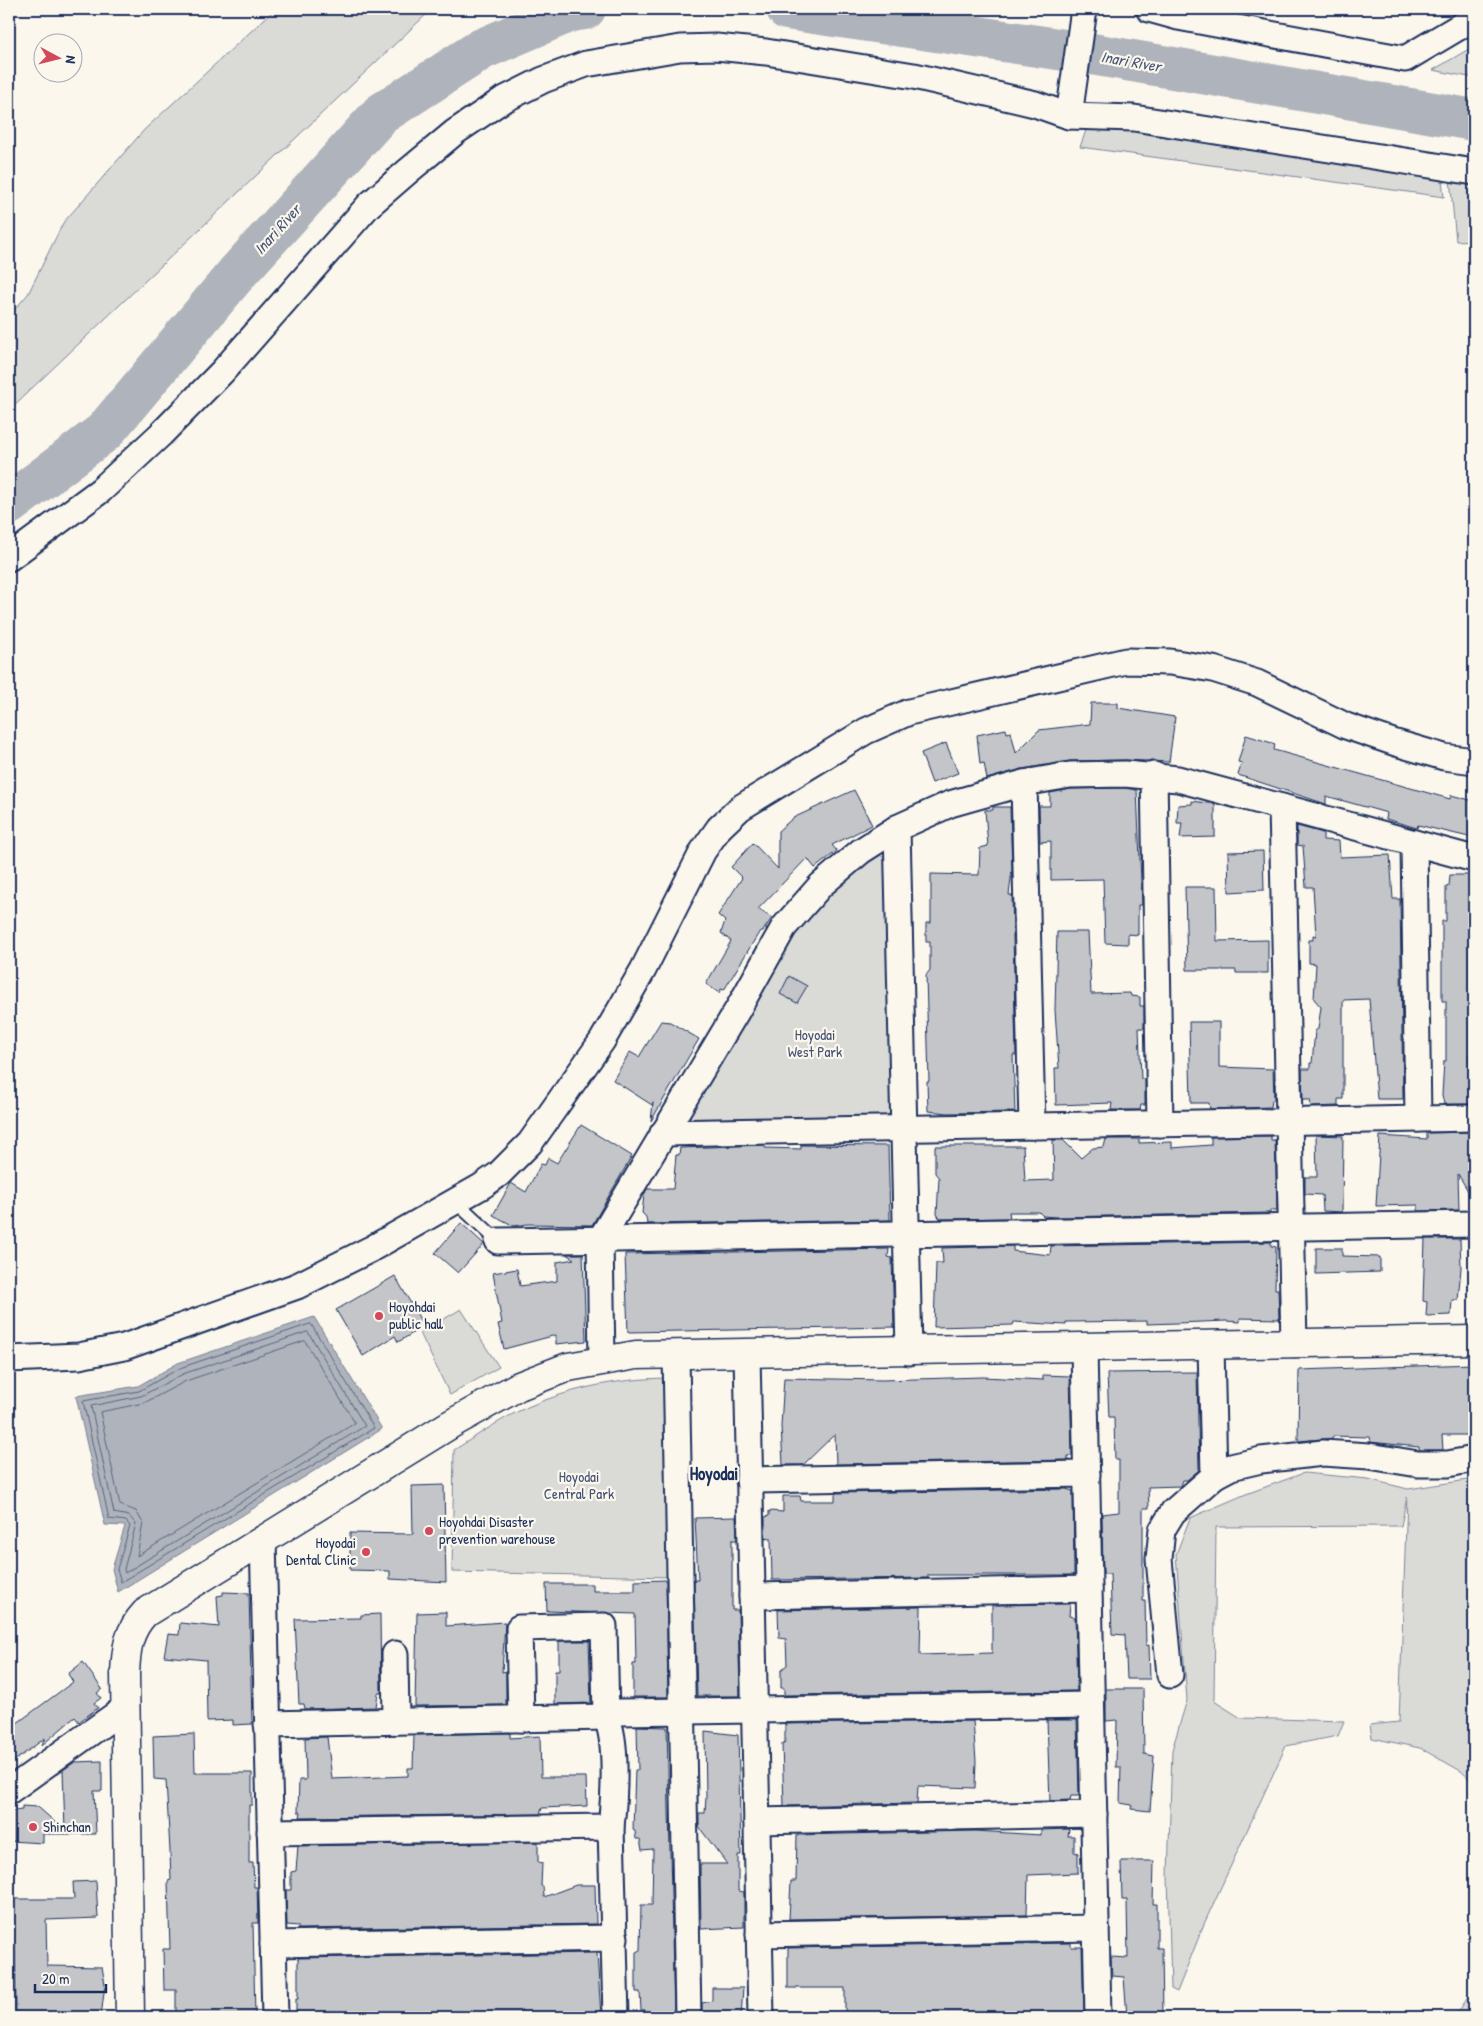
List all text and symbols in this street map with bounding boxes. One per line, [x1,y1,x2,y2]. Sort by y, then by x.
north arrow [32,32,82,82]
water label: Inari River [1099,45,1164,77]
text: N [61,55,81,65]
water label: Inari River [249,198,307,259]
park label: Hoyodai West Park [788,1024,842,1062]
place label: Hoyohdai public hall [389,1296,443,1334]
marker: Hoyohdai public hall [373,1310,385,1322]
district label: Hoyodai [690,1461,738,1487]
park label: Hoyodai Central Park [544,1466,614,1504]
place label: Hoyohdai Disaster prevention warehouse [439,1511,555,1549]
marker: Hoyohdai Disaster prevention warehouse [423,1525,435,1537]
place label: Hoyodai Dental Clinic [286,1532,356,1570]
marker: Hoyodai Dental Clinic [360,1546,372,1558]
place label: Shinchan [43,1816,91,1837]
marker: Shinchan [27,1821,39,1833]
scale bar [35,1961,106,1993]
text: 20 m [42,1968,69,1989]

